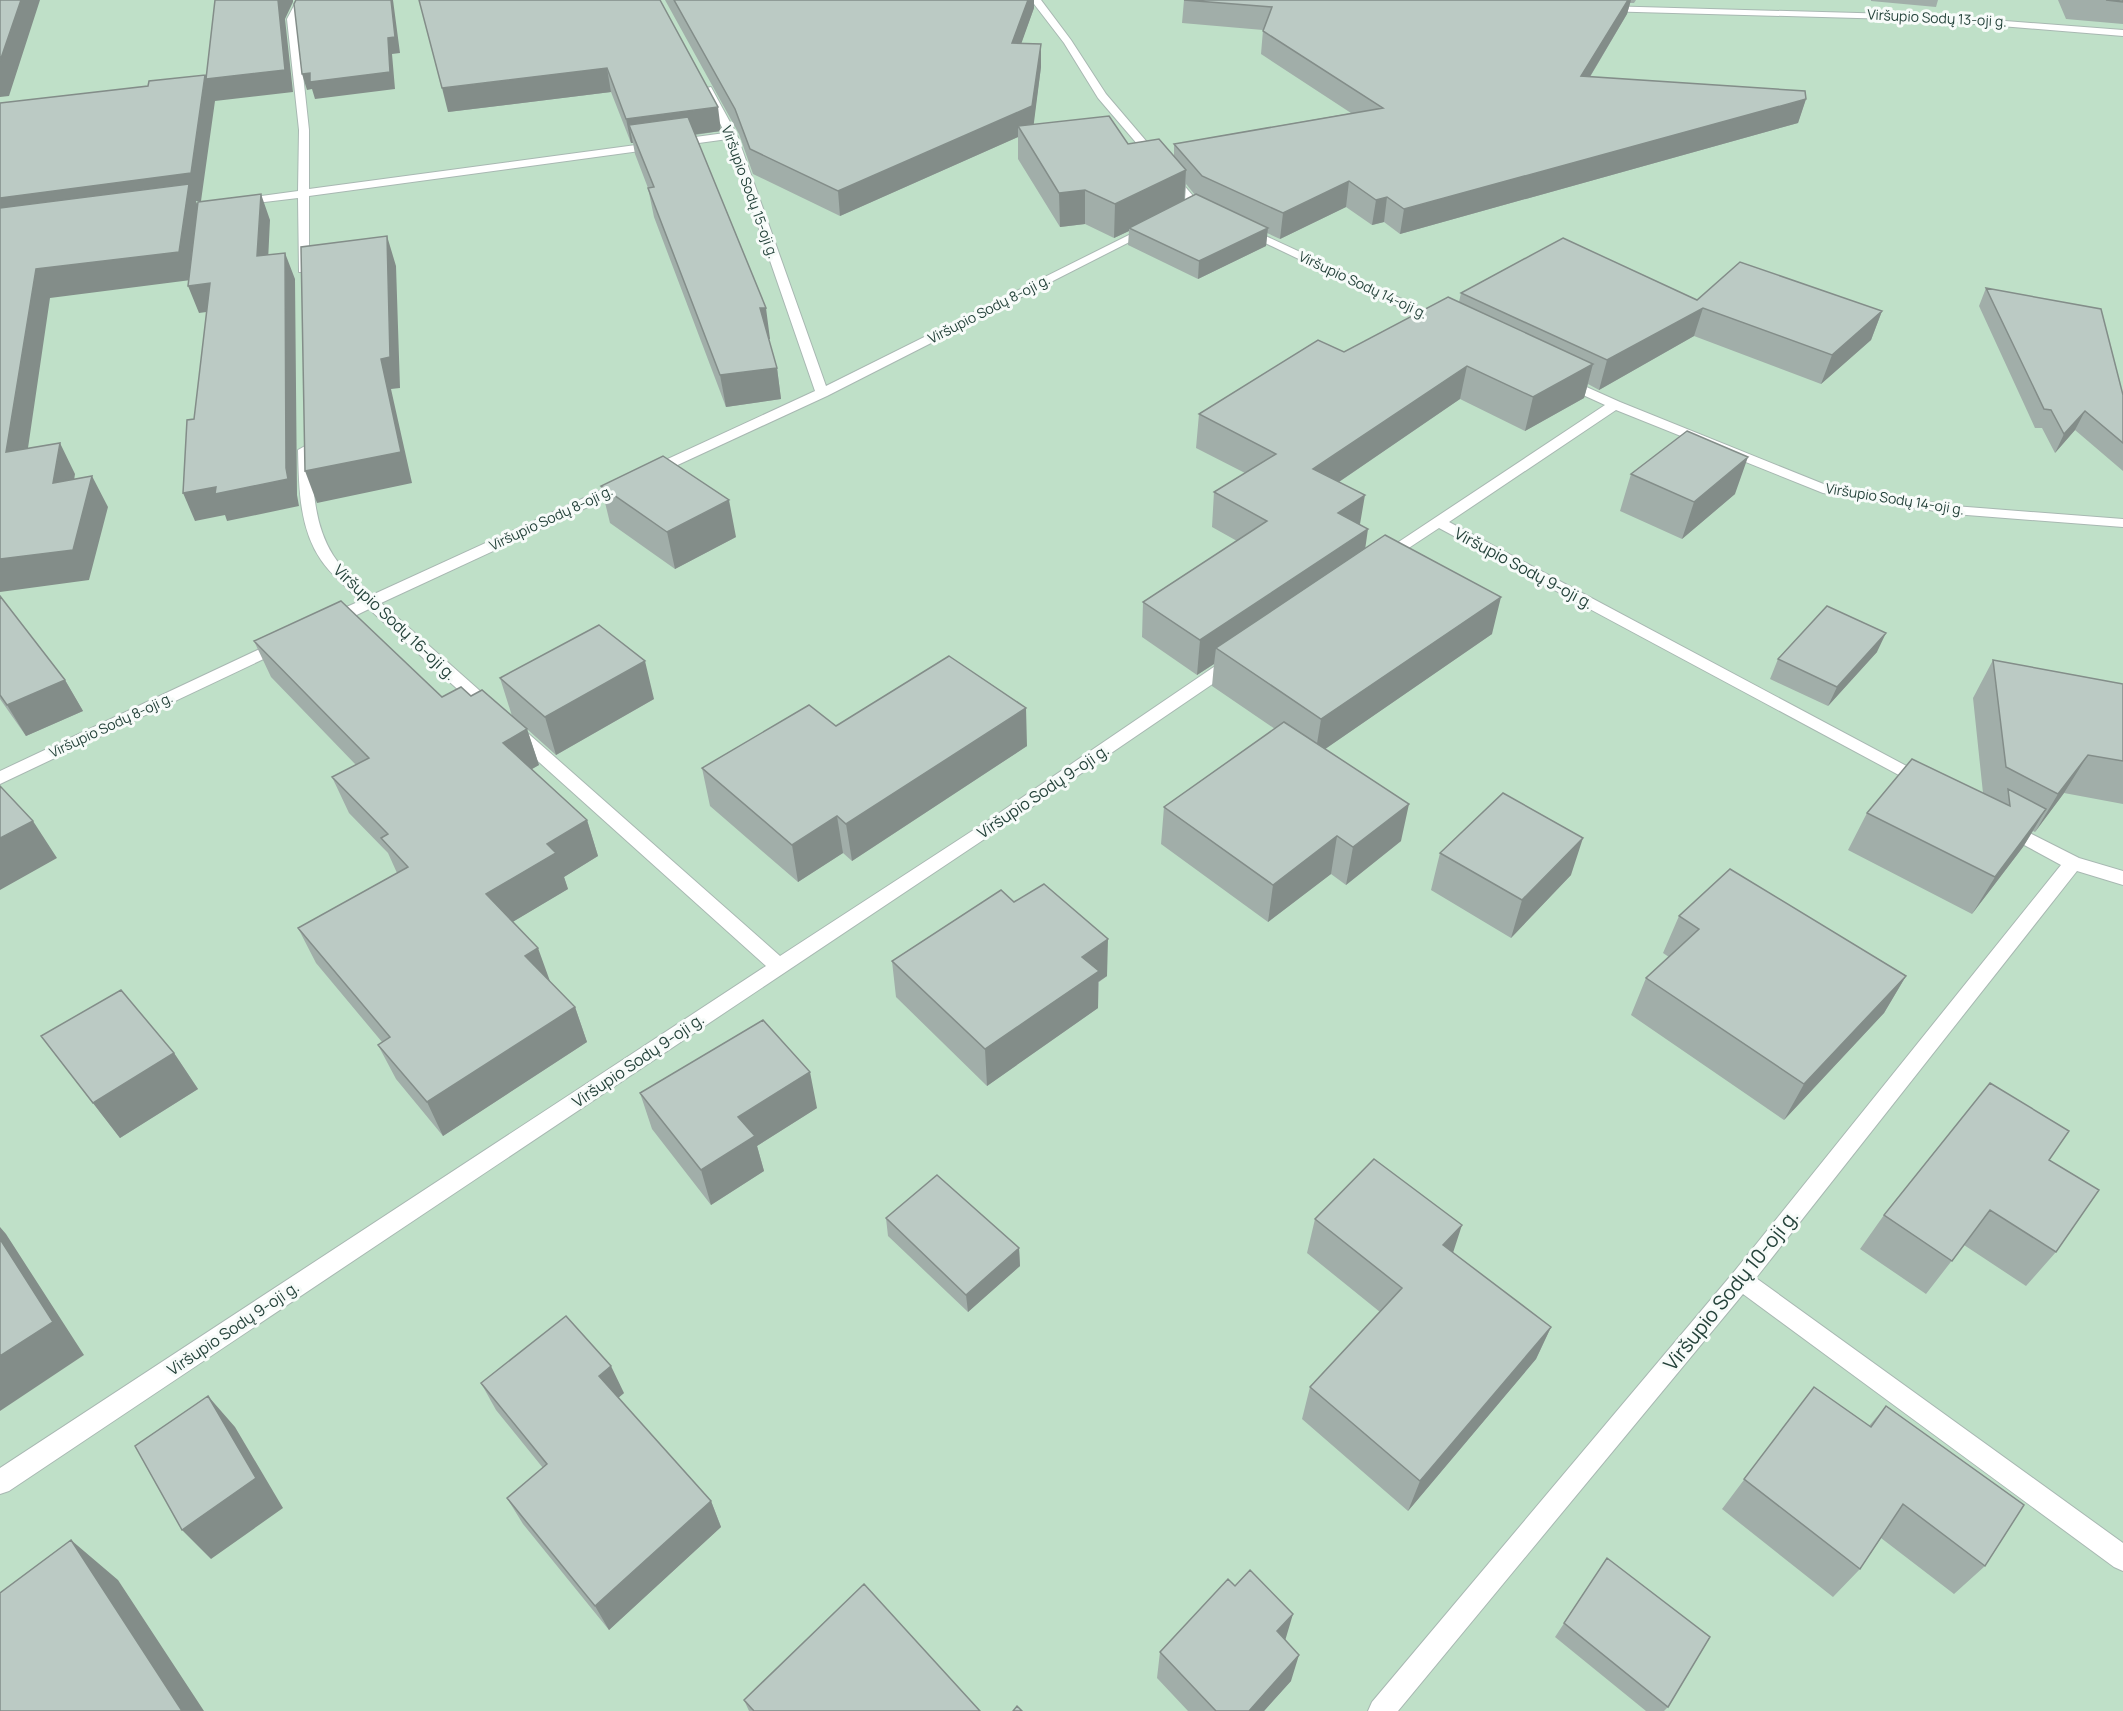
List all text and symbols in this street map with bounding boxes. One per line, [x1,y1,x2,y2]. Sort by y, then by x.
street label: Viršupio Sodų 13-oji g. [1867,4,2007,31]
street label: Viršupio Sodų 15-oji g. [718,123,783,261]
street label: Viršupio Sodų 14-oji g. [1296,246,1431,323]
street label: Viršupio Sodų 8-oji g. [925,270,1053,348]
street label: Viršupio Sodų 14-oji g. [1824,478,1966,519]
street label: Viršupio Sodų 8-oji g. [486,481,616,555]
street label: Viršupio Sodų 9-oji g. [1451,522,1597,614]
street label: Viršupio Sodų 16-oji g. [329,559,461,685]
street label: Viršupio Sodų 8-oji g. [46,688,176,762]
street label: Viršupio Sodų 9-oji g. [973,739,1113,843]
street label: Viršupio Sodų 9-oji g. [568,1008,708,1112]
street label: Viršupio Sodų 10-oji g. [1657,1203,1804,1376]
street label: Viršupio Sodų 9-oji g. [163,1276,303,1380]

